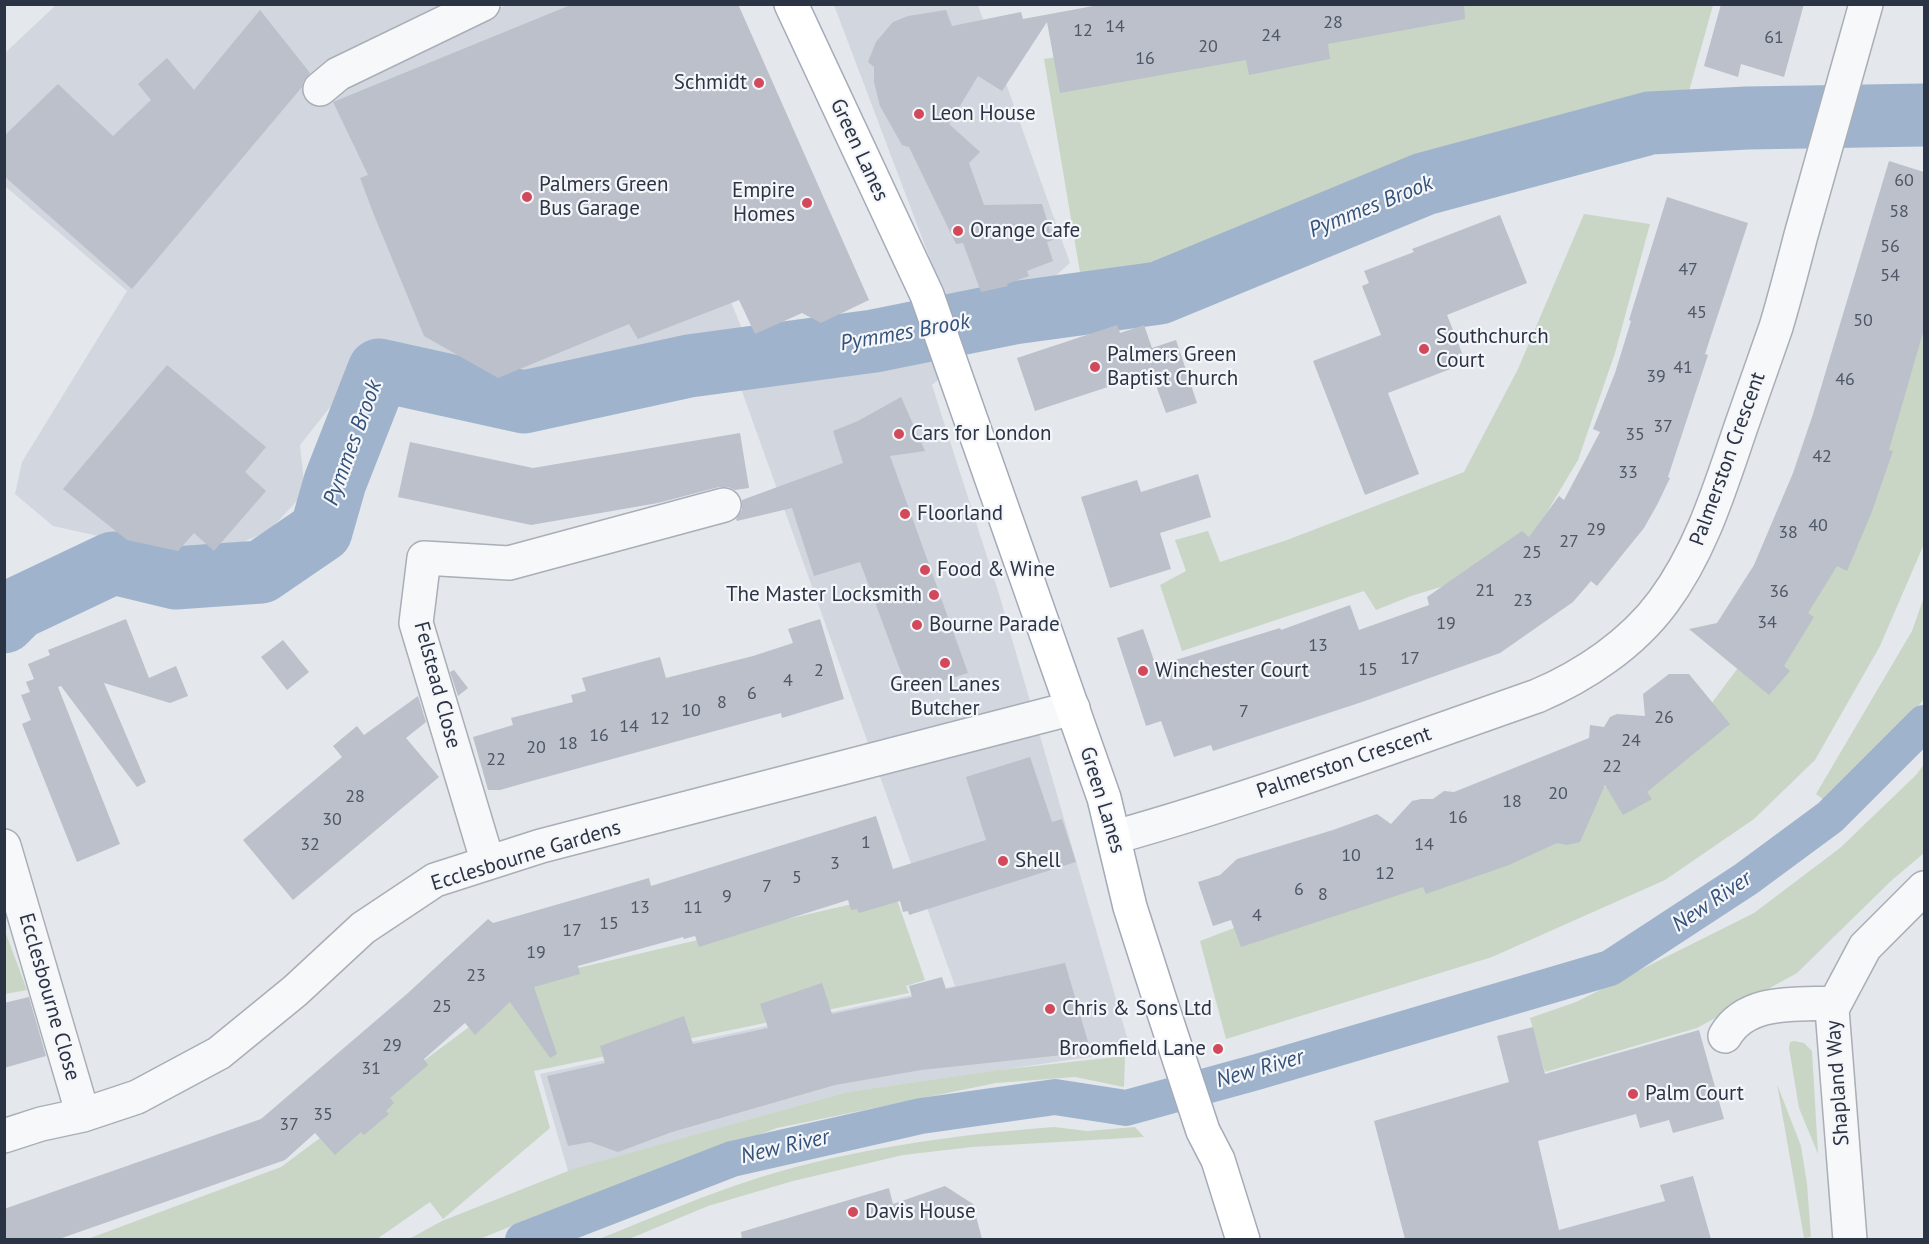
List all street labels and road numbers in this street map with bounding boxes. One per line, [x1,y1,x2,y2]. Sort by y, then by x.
street label: Green Lanes [824,95,894,205]
street label: Palmerston Crescent [1685,369,1771,549]
street label: Felstead Close [408,619,466,751]
street label: Palmerston Crescent [1253,721,1435,805]
street label: Green Lanes [1074,744,1130,856]
street label: Ecclesbourne Gardens [428,815,624,897]
street label: Ecclesbourne Close [13,910,85,1084]
street label: Shapland Way [1821,1019,1855,1147]

